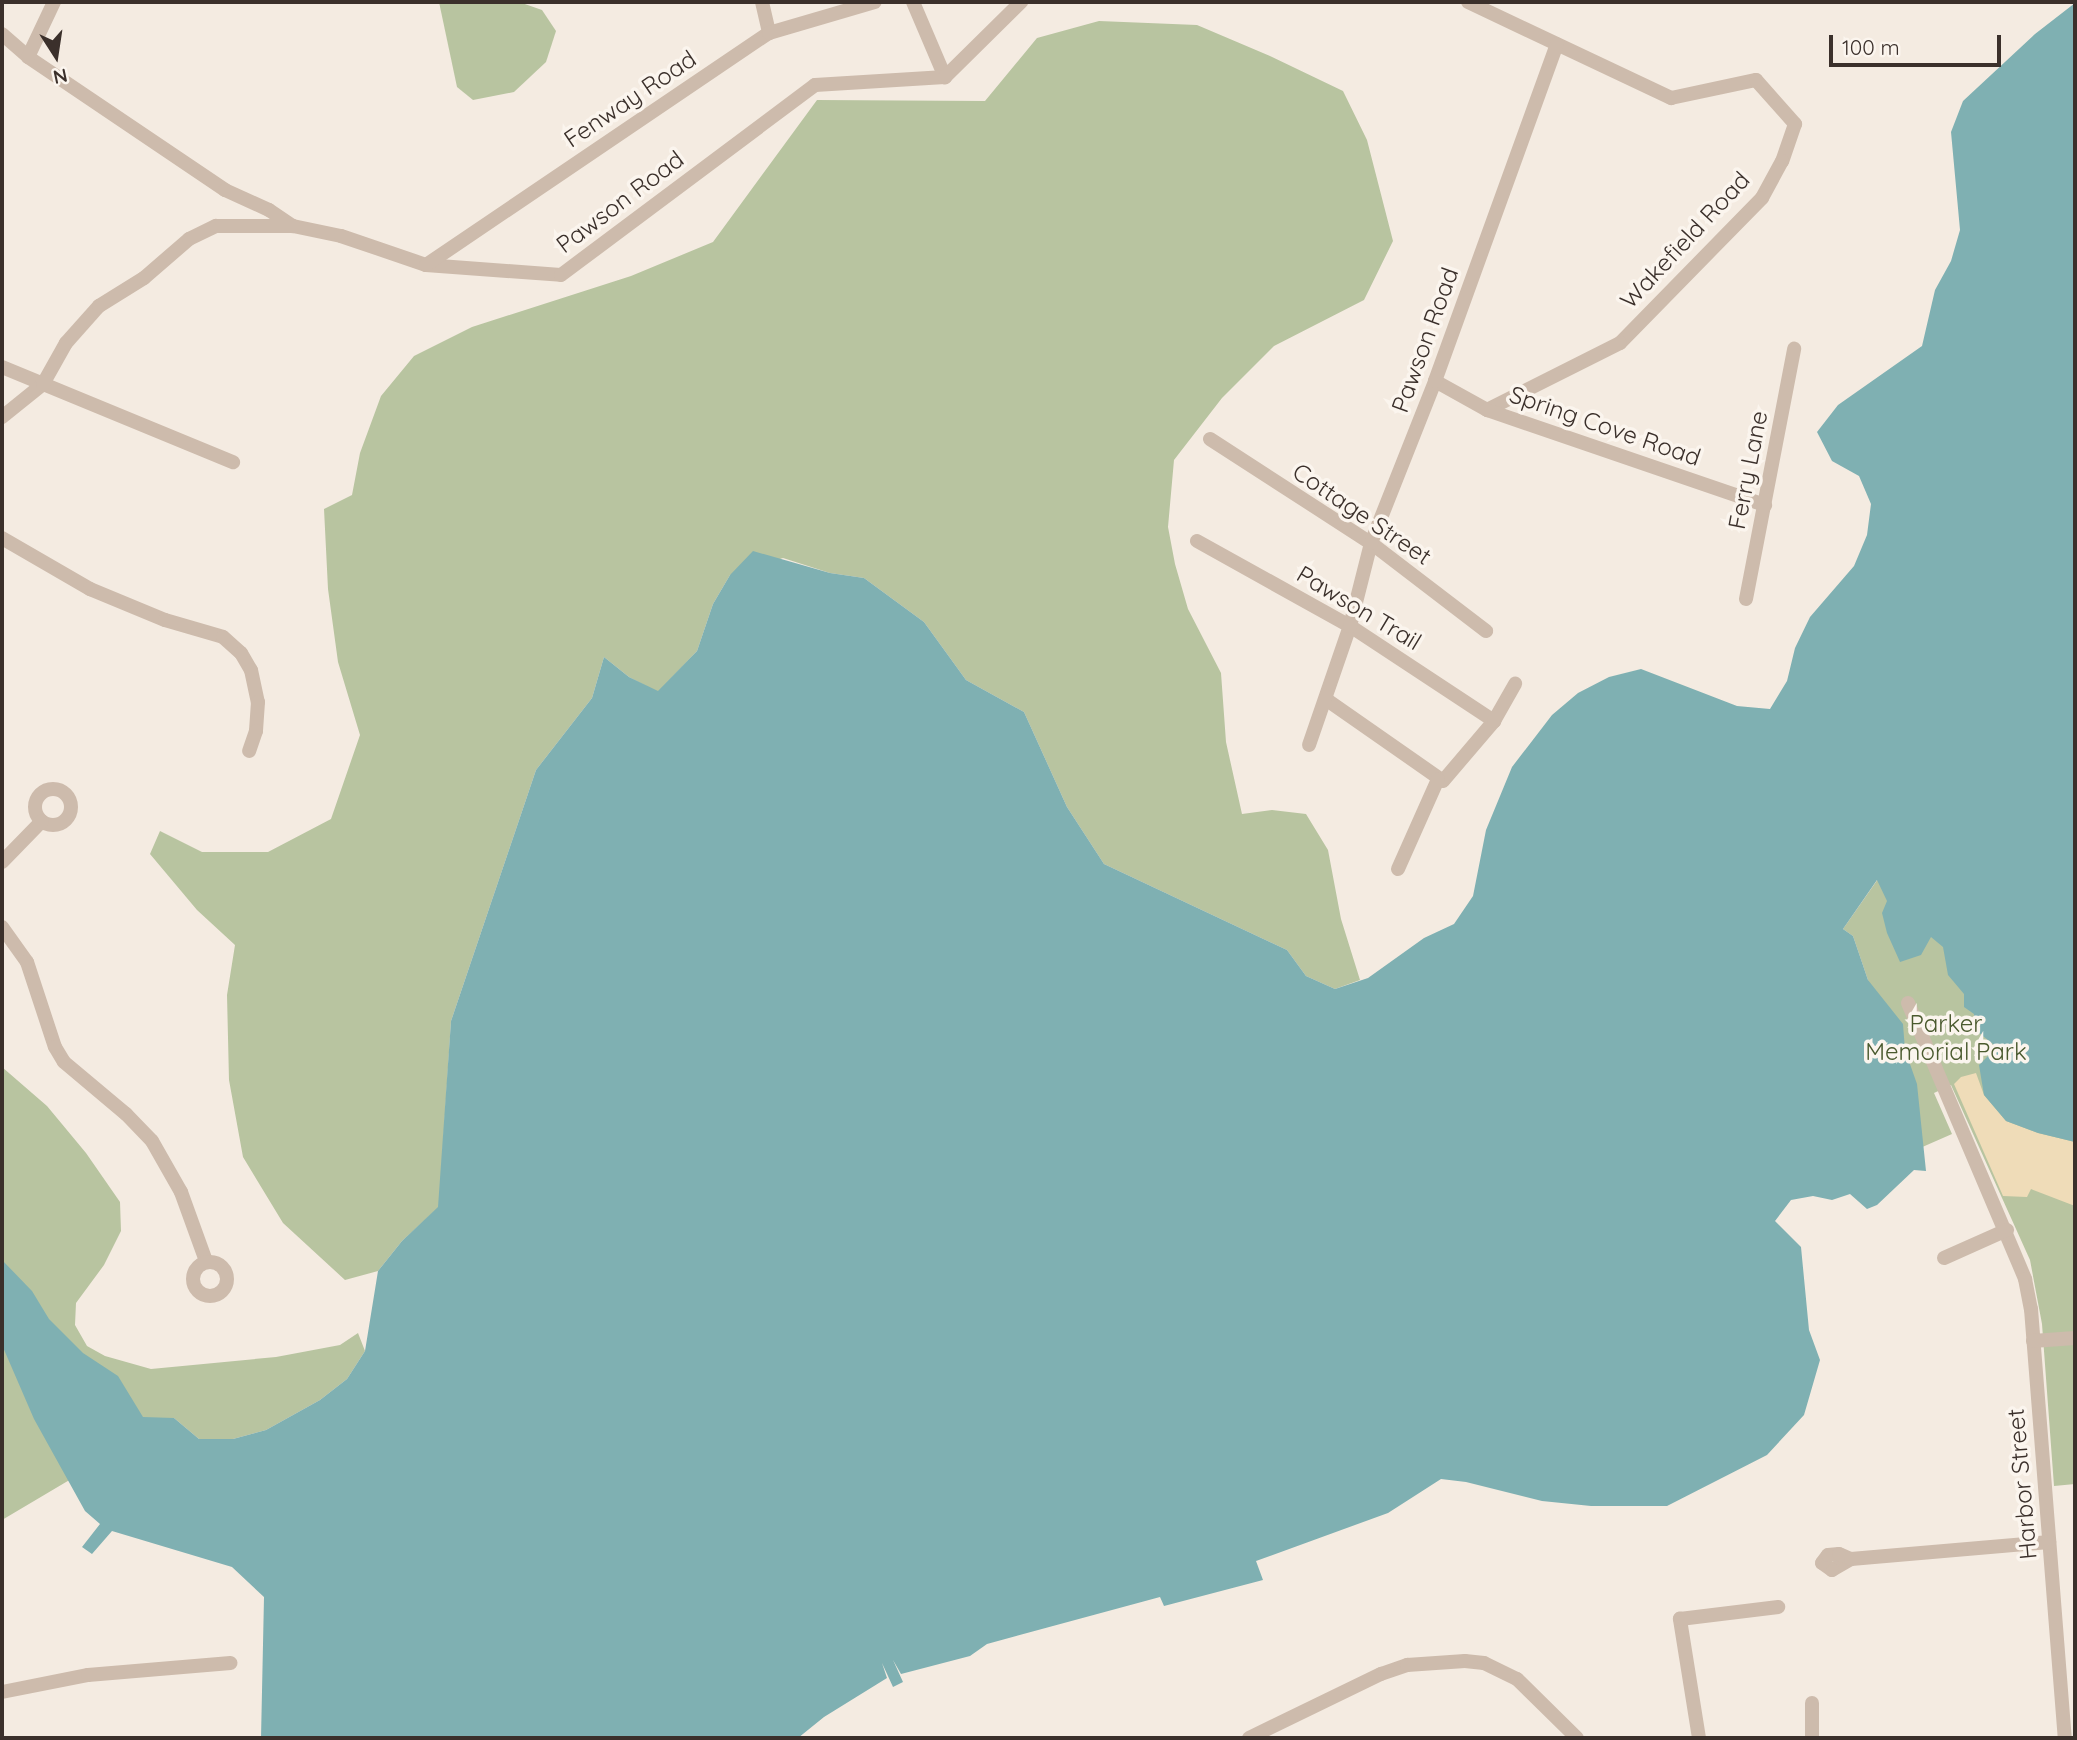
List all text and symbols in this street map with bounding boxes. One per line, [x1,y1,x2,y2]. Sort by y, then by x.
north arrow [21,21,91,91]
scale bar [1832,21,2004,65]
text: 100 m [1842,34,1900,60]
street label: Fenway Road [558,44,702,154]
text: N [51,63,70,90]
street label: Pawson Road [551,145,689,259]
street label: Wakefield Road [1614,166,1756,314]
street label: Pawson Road [1385,264,1465,416]
street label: Spring Cove Road [1506,380,1704,472]
street label: Ferry Lane [1722,408,1774,532]
street label: Cottage Street [1287,457,1437,571]
street label: Pawson Trail [1292,560,1426,656]
park label: Parker Memorial Park [1865,1010,2027,1066]
street label: Harbor Street [2001,1407,2043,1561]

